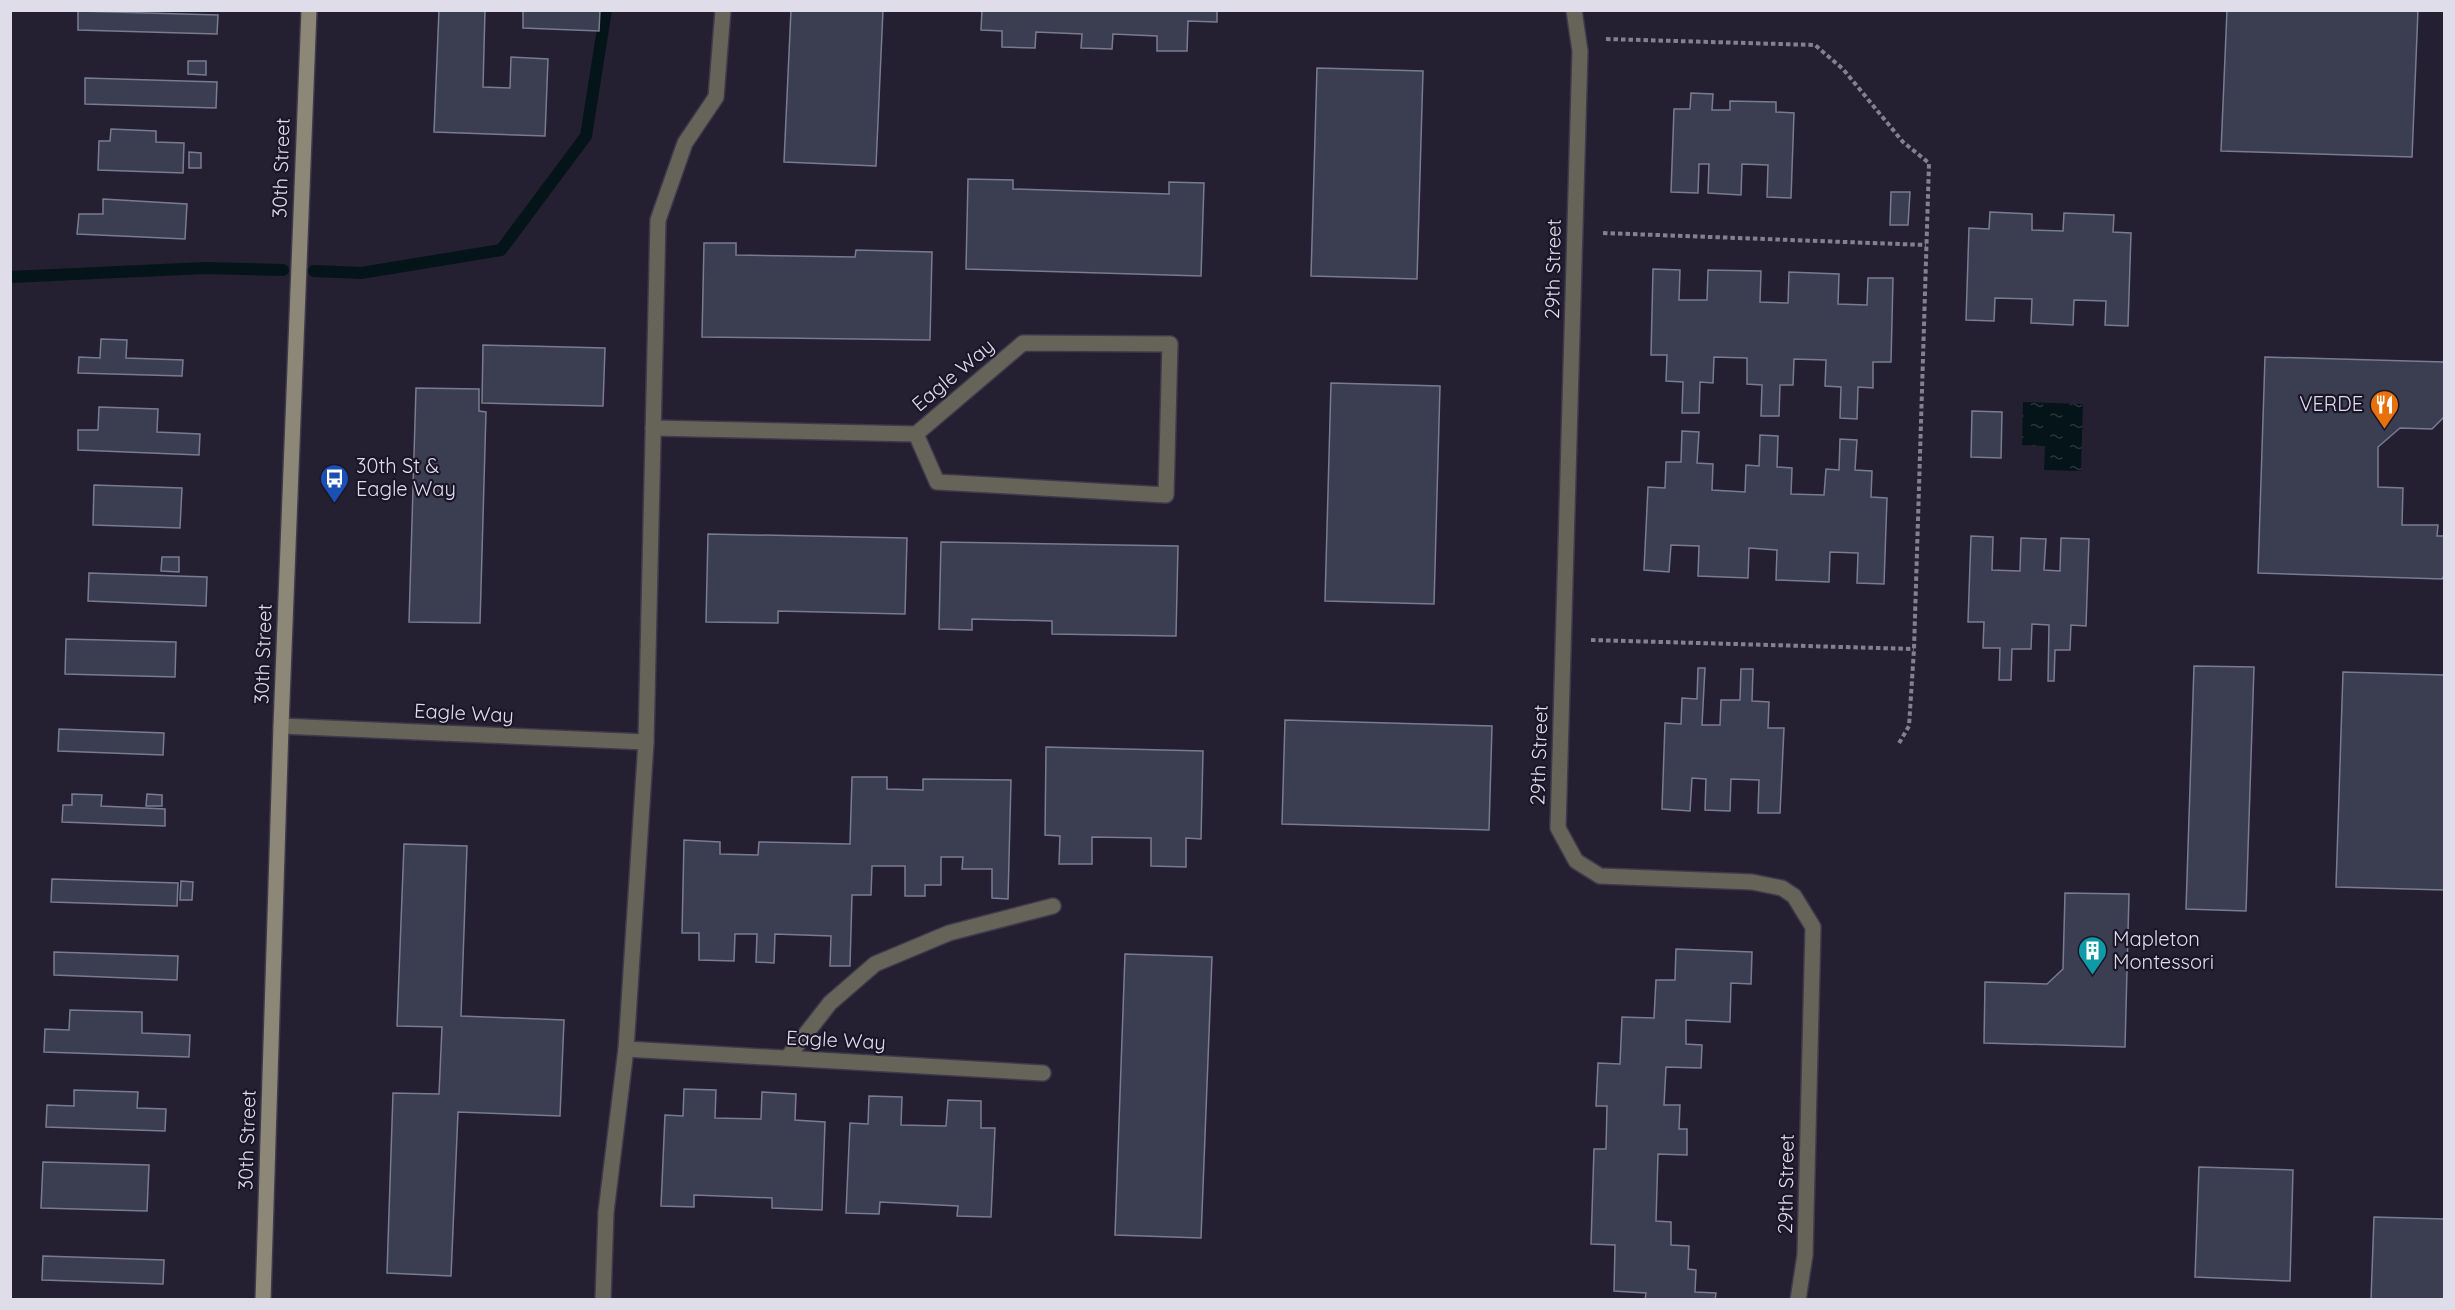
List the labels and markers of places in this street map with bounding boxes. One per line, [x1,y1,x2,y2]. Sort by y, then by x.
restaurant icon: VERDE [2368,388,2400,430]
place label: VERDE [2299,391,2363,416]
place label: 30th St & Eagle Way [356,453,456,501]
bus stop icon: 30th St & Eagle Way [319,462,351,504]
place label: Mapleton Montessori [2113,926,2214,974]
building icon: Mapleton Montessori [2076,934,2108,976]

